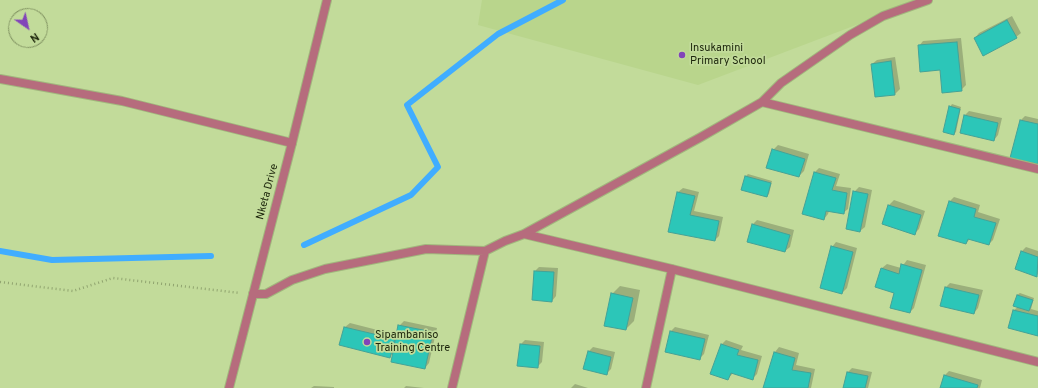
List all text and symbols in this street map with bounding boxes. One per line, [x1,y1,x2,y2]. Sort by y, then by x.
north arrow [8,8,48,48]
text: N [27,29,41,45]
place label: Insukamini Primary School [690,42,766,68]
marker: Insukamini Primary School [677,50,687,60]
street label: Nketa Drive [254,162,282,222]
place label: Sipambaniso Training Centre [375,329,450,355]
marker: Sipambaniso Training Centre [362,337,372,347]

